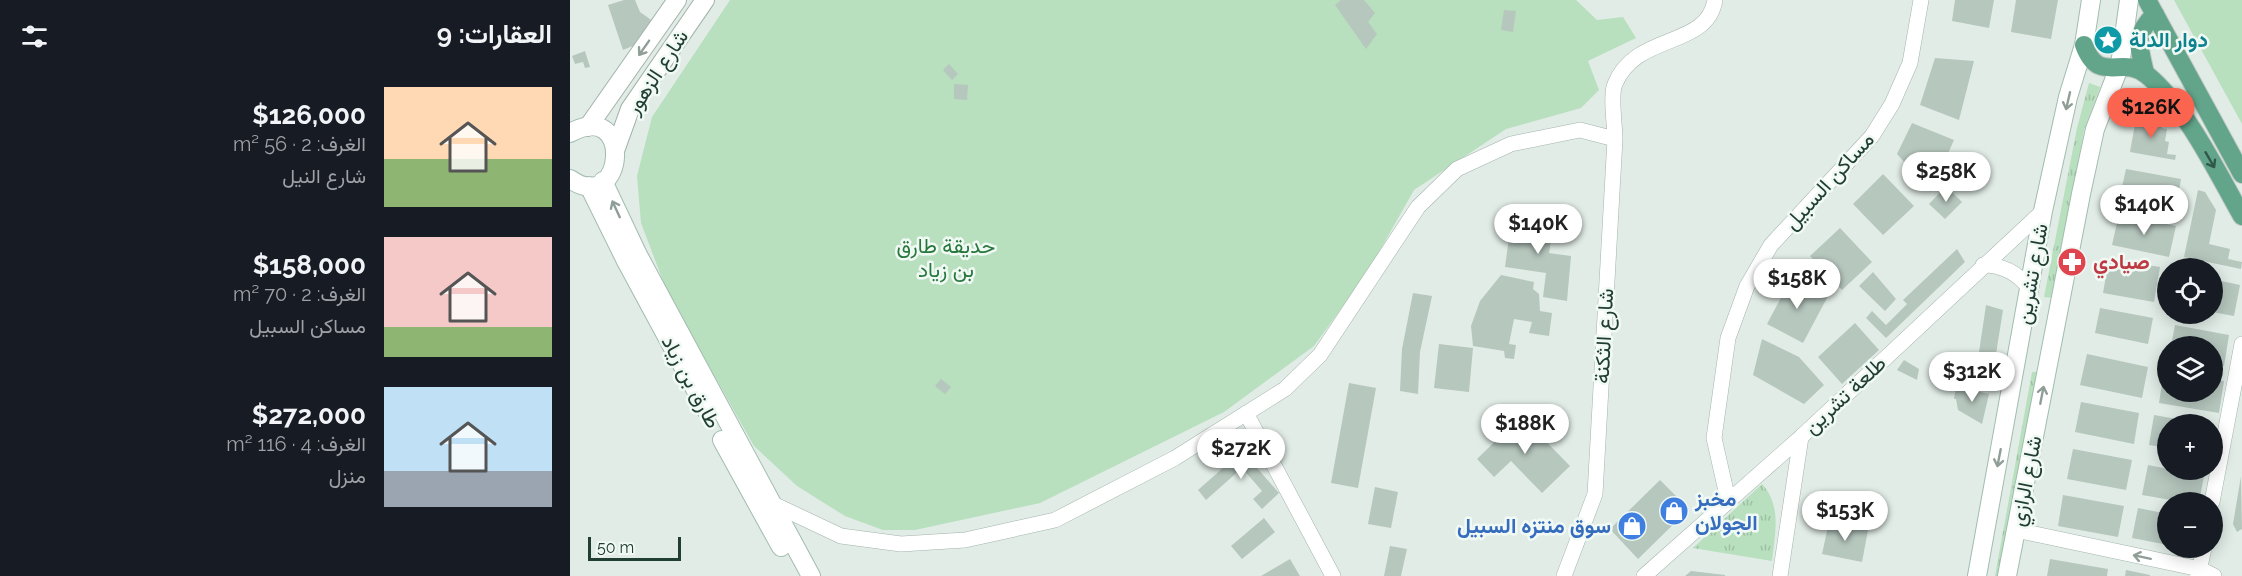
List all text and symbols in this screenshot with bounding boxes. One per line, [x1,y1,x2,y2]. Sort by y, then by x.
text: العقارات: 9 [437,19,552,49]
icon: filters [18,20,51,53]
place icon: دوار الدلة [2092,24,2124,56]
street label: شارع الزهور [619,25,695,121]
place label: دوار الدلة [2129,27,2208,53]
one-way arrow [638,39,650,55]
pin: $126K [2109,88,2193,139]
one-way arrow [2061,92,2073,111]
text: $126K [2121,95,2181,119]
text: $126,000 [252,100,366,130]
icon: home [432,111,504,183]
street label: مساكن السبيل [1778,127,1879,235]
text: الغرف: 2 · 56 m² [233,132,366,156]
one-way arrow [2205,151,2217,168]
pin: $258K [1904,152,1988,203]
text: $258K [1916,159,1976,183]
text: شارع النيل [282,164,366,188]
pin: $140K [2102,185,2186,236]
text: $140K [2114,192,2174,216]
one-way arrow [610,201,622,219]
pin: $140K [1496,204,1580,255]
text: $140K [1508,211,1568,235]
street label: شارع تشرين [2010,221,2055,327]
park label: حديقة طارق بن زياد [897,233,995,283]
pharmacy icon: صيادي [2056,246,2088,278]
place label: صيادي [2093,249,2150,279]
text: $158,000 [253,250,366,280]
map controls [2157,258,2223,558]
button: locate [2157,258,2223,324]
pin: $158K [1755,259,1839,310]
icon: home [432,261,504,333]
text: $158K [1767,266,1827,290]
text: الغرف: 2 · 70 m² [233,282,366,306]
street label: شارع الثكنة [1589,288,1620,384]
text: مساكن السبيل [249,314,366,338]
street label: طارق بن زياد [656,331,726,433]
button: layers [2157,336,2223,402]
street label: طلعة تشرين [1798,350,1892,440]
pin: $312K [1930,352,2014,403]
text: $312K [1943,359,2001,383]
one-way arrow [2037,386,2048,405]
text: $272,000 [252,400,366,430]
pin: $188K [1483,404,1567,455]
icon: home [432,411,504,483]
text: $188K [1495,411,1555,435]
button: + [2157,414,2223,480]
pin: $272K [1199,429,1283,480]
text: الغرف: 4 · 116 m² [226,432,366,456]
street label: شارع الرازي [2004,433,2051,529]
text: $272K [1211,436,1271,460]
one-way arrow [1993,448,2004,467]
text: منزل [329,464,366,488]
place label: مخبز الجولان [1694,486,1758,536]
pin: $153K [1803,491,1887,542]
button: − [2157,492,2223,558]
shop icon: مخبز الجولان [1658,495,1690,527]
text: $153K [1816,498,1874,522]
shop icon: سوق منتزه السبيل [1616,510,1648,542]
place label: سوق منتزه السبيل [1457,513,1611,539]
scale bar [588,534,681,562]
text: 50 m [597,538,634,557]
one-way arrow [2133,551,2153,562]

